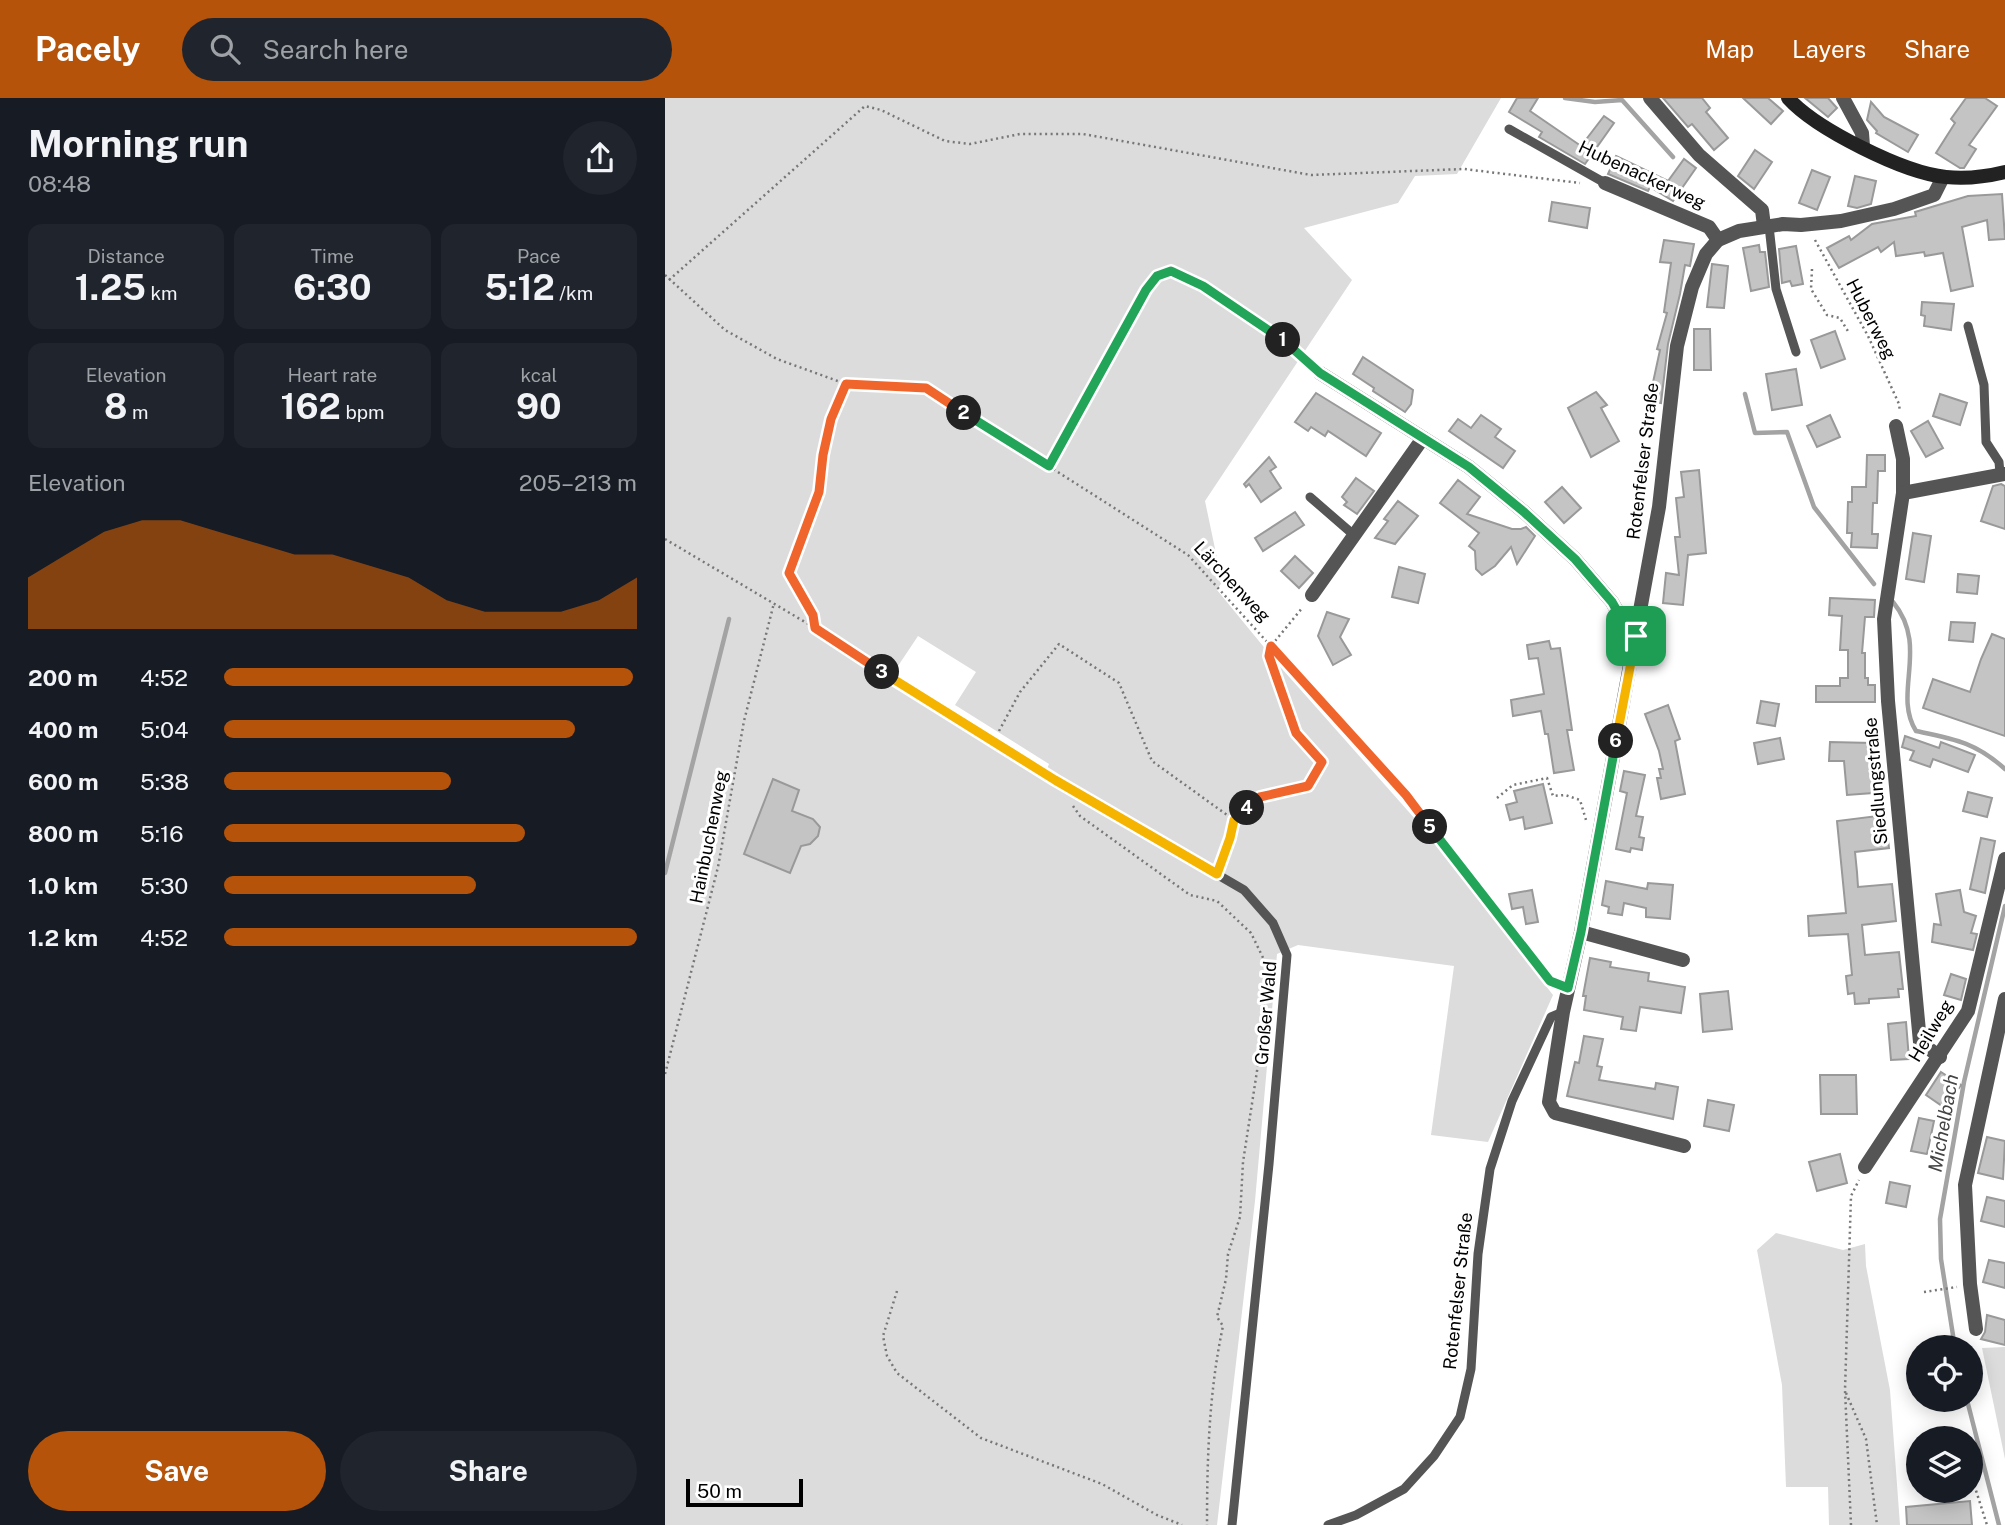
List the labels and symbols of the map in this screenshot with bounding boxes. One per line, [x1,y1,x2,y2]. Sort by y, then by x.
street label: Hubenackerweg [1575,136,1709,213]
street label: Huberweg [1842,275,1901,363]
pin: 1 [1265,322,1301,358]
street label: Rotenfelser Straße [1622,381,1663,541]
pin: 2 [947,396,981,430]
street label: Lärchenweg [1190,537,1275,626]
pin [1606,606,1666,666]
pin: 3 [865,654,899,690]
street label: Siedlungstraße [1859,716,1892,846]
pin: 6 [1599,724,1633,758]
street label: Hainbuchenweg [685,768,732,905]
pin: 4 [1229,790,1265,826]
pin: 5 [1413,810,1447,844]
street label: Großer Wald [1251,960,1281,1066]
street label: Heilweg [1904,996,1957,1066]
water label: Michelbach [1924,1072,1962,1174]
street label: Rotenfelser Straße [1439,1211,1476,1371]
scale bar [686,1476,803,1508]

